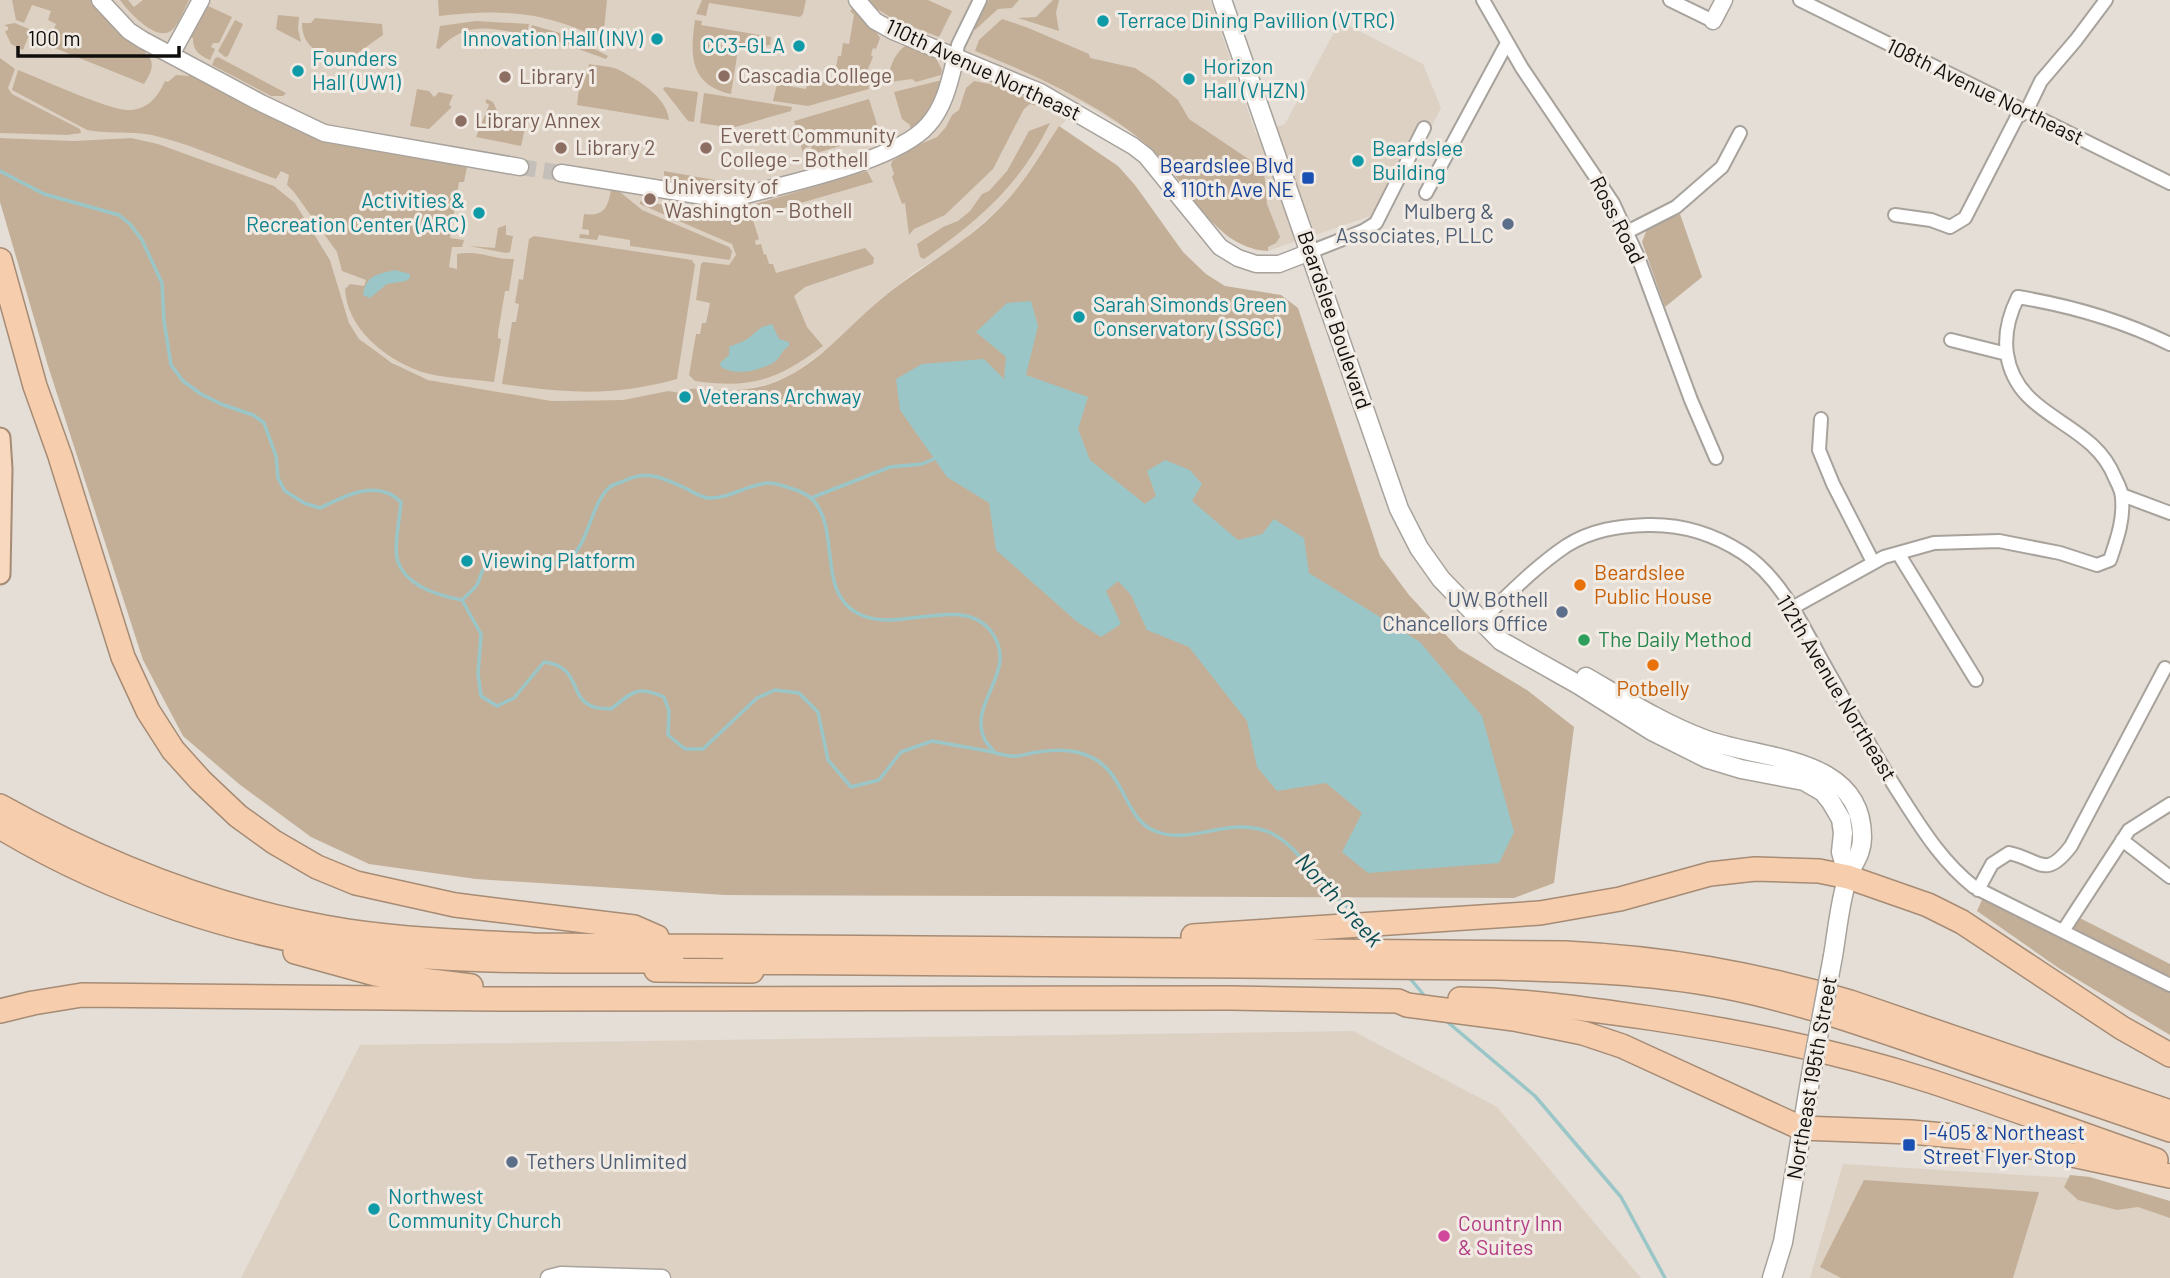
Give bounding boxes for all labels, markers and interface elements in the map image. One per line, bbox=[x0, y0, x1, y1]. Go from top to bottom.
place label: Terrace Dining Pavillion (VTRC) bbox=[1117, 7, 1394, 32]
street label: 110th Avenue Northeast bbox=[882, 12, 1085, 125]
marker: Terrace Dining Pavillion (VTRC) bbox=[1095, 13, 1111, 29]
scale bar bbox=[18, 14, 178, 58]
text: 100 m bbox=[28, 25, 81, 50]
place label: Innovation Hall (INV) bbox=[462, 25, 644, 50]
marker: Innovation Hall (INV) bbox=[649, 31, 665, 47]
place label: CC3-GLA bbox=[702, 32, 785, 57]
street label: 108th Avenue Northeast bbox=[1883, 32, 2088, 149]
marker: CC3-GLA bbox=[791, 38, 807, 54]
place label: Founders Hall (UW1) bbox=[312, 45, 401, 94]
place label: Horizon Hall (VHZN) bbox=[1203, 53, 1305, 102]
place label: Cascadia College bbox=[738, 62, 892, 87]
marker: Founders Hall (UW1) bbox=[290, 63, 306, 79]
place label: Library 1 bbox=[519, 63, 596, 88]
marker: Cascadia College bbox=[716, 68, 732, 84]
marker: Library 1 bbox=[497, 69, 513, 85]
marker: Horizon Hall (VHZN) bbox=[1181, 71, 1197, 87]
place label: Library Annex bbox=[475, 107, 600, 132]
marker: Library Annex bbox=[453, 113, 469, 129]
place label: Everett Community College - Bothell bbox=[720, 122, 896, 171]
place label: Library 2 bbox=[575, 134, 655, 159]
place label: Beardslee Building bbox=[1372, 135, 1463, 184]
marker: Library 2 bbox=[553, 140, 569, 156]
marker: Everett Community College - Bothell bbox=[698, 140, 714, 156]
place label: Beardslee Blvd & 110th Ave NE bbox=[1159, 152, 1294, 201]
marker: Beardslee Building bbox=[1350, 153, 1366, 169]
marker: Beardslee Blvd & 110th Ave NE bbox=[1300, 170, 1316, 186]
street label: Ross Road bbox=[1586, 171, 1651, 267]
place label: University of Washington - Bothell bbox=[664, 173, 852, 222]
place label: Activities & Recreation Center (ARC) bbox=[246, 187, 466, 236]
marker: University of Washington - Bothell bbox=[642, 191, 658, 207]
place label: Mulberg & Associates, PLLC bbox=[1336, 198, 1494, 247]
marker: Activities & Recreation Center (ARC) bbox=[471, 205, 487, 221]
marker: Mulberg & Associates, PLLC bbox=[1500, 216, 1516, 232]
street label: Beardslee Boulevard bbox=[1293, 227, 1378, 412]
place label: Sarah Simonds Green Conservatory (SSGC) bbox=[1093, 291, 1287, 340]
marker: Sarah Simonds Green Conservatory (SSGC) bbox=[1071, 309, 1087, 325]
place label: Veterans Archway bbox=[699, 383, 862, 408]
marker: Veterans Archway bbox=[677, 389, 693, 405]
place label: Viewing Platform bbox=[481, 547, 635, 572]
marker: Viewing Platform bbox=[459, 553, 475, 569]
place label: Beardslee Public House bbox=[1594, 559, 1712, 608]
marker: Beardslee Public House bbox=[1572, 577, 1588, 593]
place label: UW Bothell Chancellors Office bbox=[1382, 586, 1548, 635]
street label: 112th Avenue Northeast bbox=[1772, 590, 1903, 785]
marker: UW Bothell Chancellors Office bbox=[1554, 604, 1570, 620]
place label: The Daily Method bbox=[1598, 626, 1752, 651]
marker: The Daily Method bbox=[1576, 632, 1592, 648]
marker: Potbelly bbox=[1645, 657, 1661, 673]
place label: Potbelly bbox=[1617, 675, 1690, 700]
water label: North Creek bbox=[1290, 847, 1389, 952]
street label: Northeast 195th Street bbox=[1780, 974, 1841, 1181]
place label: I-405 & Northeast Street Flyer Stop bbox=[1923, 1119, 2085, 1168]
marker: I-405 & Northeast Street Flyer Stop bbox=[1901, 1137, 1917, 1153]
place label: Tethers Unlimited bbox=[526, 1148, 687, 1173]
marker: Tethers Unlimited bbox=[504, 1154, 520, 1170]
place label: Northwest Community Church bbox=[388, 1183, 561, 1232]
marker: Northwest Community Church bbox=[366, 1201, 382, 1217]
place label: Country Inn & Suites bbox=[1458, 1210, 1563, 1259]
marker: Country Inn & Suites bbox=[1436, 1228, 1452, 1244]

